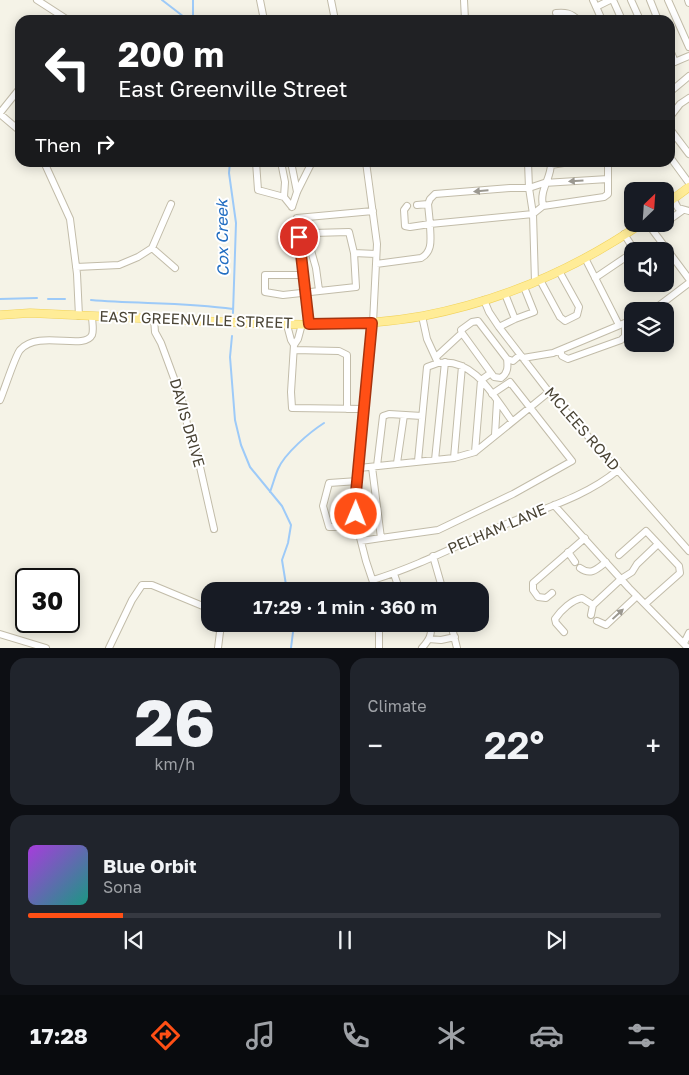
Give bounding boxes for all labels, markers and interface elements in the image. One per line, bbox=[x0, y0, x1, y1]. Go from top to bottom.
text: 200 m bbox=[118, 33, 224, 75]
icon: left bbox=[35, 35, 100, 100]
text: East Greenville Street bbox=[118, 75, 348, 102]
icon: right bbox=[91, 130, 119, 158]
text: Then bbox=[35, 133, 81, 156]
one-way arrow bbox=[568, 177, 584, 185]
north arrow bbox=[624, 182, 674, 232]
map controls bbox=[624, 182, 674, 352]
one-way arrow bbox=[472, 187, 488, 195]
water label: Cox Creek bbox=[211, 197, 233, 277]
pin bbox=[278, 216, 320, 258]
icon: arrive bbox=[285, 223, 313, 251]
button: sound bbox=[624, 242, 674, 292]
button: layers bbox=[624, 302, 674, 352]
street label: EAST GREENVILLE STREET bbox=[99, 307, 293, 331]
street label: DAVIS DRIVE bbox=[167, 376, 209, 469]
street label: MCLEES ROAD bbox=[542, 383, 624, 474]
position arrow bbox=[329, 487, 381, 539]
street label: PELHAM LANE bbox=[445, 499, 549, 557]
speed limit sign: 30 bbox=[15, 568, 80, 633]
text: 17:29 · 1 min · 360 m bbox=[253, 595, 437, 618]
one-way arrow bbox=[612, 608, 624, 620]
text: 26 bbox=[134, 682, 215, 760]
text: Climate bbox=[368, 696, 427, 716]
text: 22° bbox=[484, 722, 544, 767]
text: − bbox=[368, 729, 383, 762]
text: + bbox=[646, 729, 661, 762]
text: km/h bbox=[154, 754, 195, 774]
text: Blue Orbit bbox=[103, 854, 197, 877]
text: Sona bbox=[103, 877, 142, 897]
icon: previous bbox=[120, 926, 148, 954]
icon: pause bbox=[331, 926, 359, 954]
icon: next bbox=[542, 926, 570, 954]
icon: directions bbox=[148, 1018, 183, 1053]
icon: music bbox=[243, 1018, 278, 1053]
icon: phone bbox=[338, 1018, 373, 1053]
icon: climate bbox=[434, 1018, 469, 1053]
icon: car bbox=[529, 1018, 564, 1053]
icon: filters bbox=[624, 1018, 659, 1053]
text: 17:28 bbox=[30, 1022, 88, 1049]

